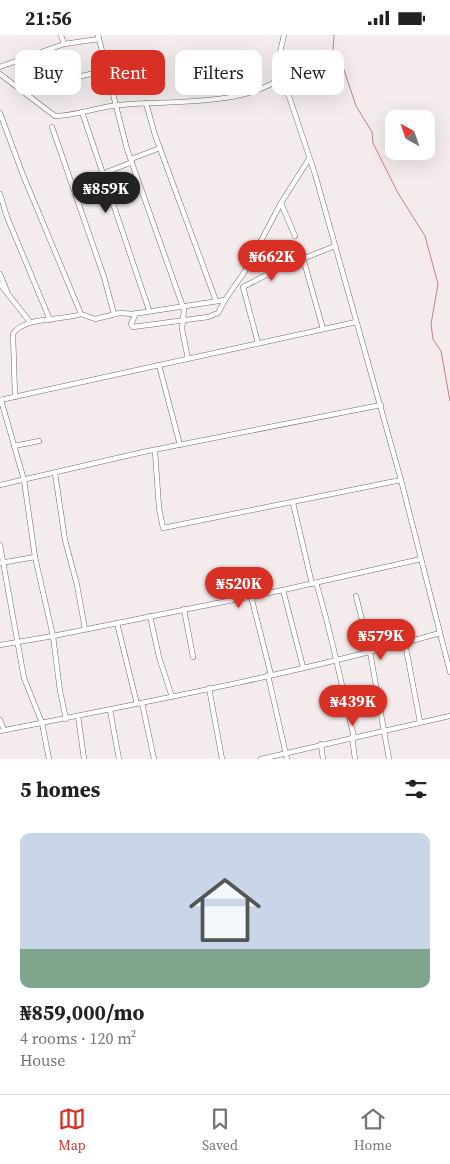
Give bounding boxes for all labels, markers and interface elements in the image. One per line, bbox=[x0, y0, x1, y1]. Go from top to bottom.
text: 21:56 bbox=[25, 5, 72, 31]
chip: Buy bbox=[15, 50, 81, 95]
chip: Rent bbox=[91, 50, 165, 95]
chip: Filters bbox=[175, 50, 262, 95]
chip: New bbox=[272, 50, 344, 95]
north arrow bbox=[385, 110, 435, 160]
map controls bbox=[385, 110, 435, 160]
pin: ₦859K bbox=[71, 171, 141, 214]
text: ₦859K bbox=[83, 177, 129, 199]
pin: ₦662K bbox=[237, 239, 307, 282]
text: ₦662K bbox=[249, 245, 295, 267]
pin: ₦520K bbox=[204, 567, 274, 609]
text: ₦520K bbox=[216, 572, 262, 594]
pin: ₦579K bbox=[346, 619, 416, 661]
text: ₦579K bbox=[358, 624, 404, 646]
pin: ₦439K bbox=[318, 685, 388, 727]
text: ₦439K bbox=[330, 690, 376, 712]
text: 5 homes bbox=[20, 775, 100, 804]
icon: filters bbox=[402, 775, 430, 803]
icon: home bbox=[180, 865, 270, 955]
text: ₦859,000/mo bbox=[20, 998, 144, 1027]
text: 4 rooms · 120 m² bbox=[20, 1027, 136, 1049]
text: House bbox=[20, 1049, 65, 1071]
tab: Map bbox=[58, 1105, 86, 1155]
tab: Saved bbox=[202, 1105, 238, 1155]
tab: Home bbox=[354, 1105, 392, 1155]

